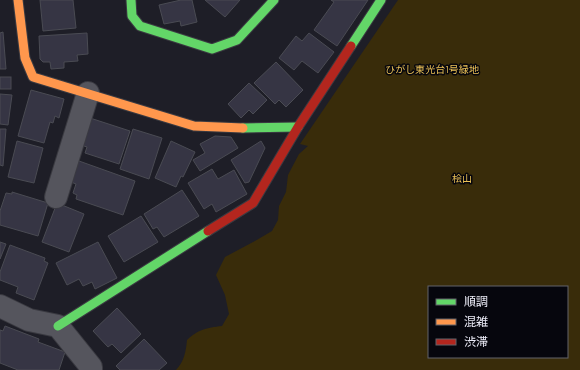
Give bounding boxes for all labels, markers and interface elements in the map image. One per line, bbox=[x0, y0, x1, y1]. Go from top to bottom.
park label: ひがし東光台1号緑地 bbox=[385, 63, 480, 75]
park label: 桧山 bbox=[452, 172, 472, 184]
legend bbox=[428, 286, 568, 358]
text: 順調 bbox=[464, 294, 488, 308]
text: 混雑 bbox=[464, 314, 488, 328]
text: 渋滞 bbox=[464, 334, 488, 348]

